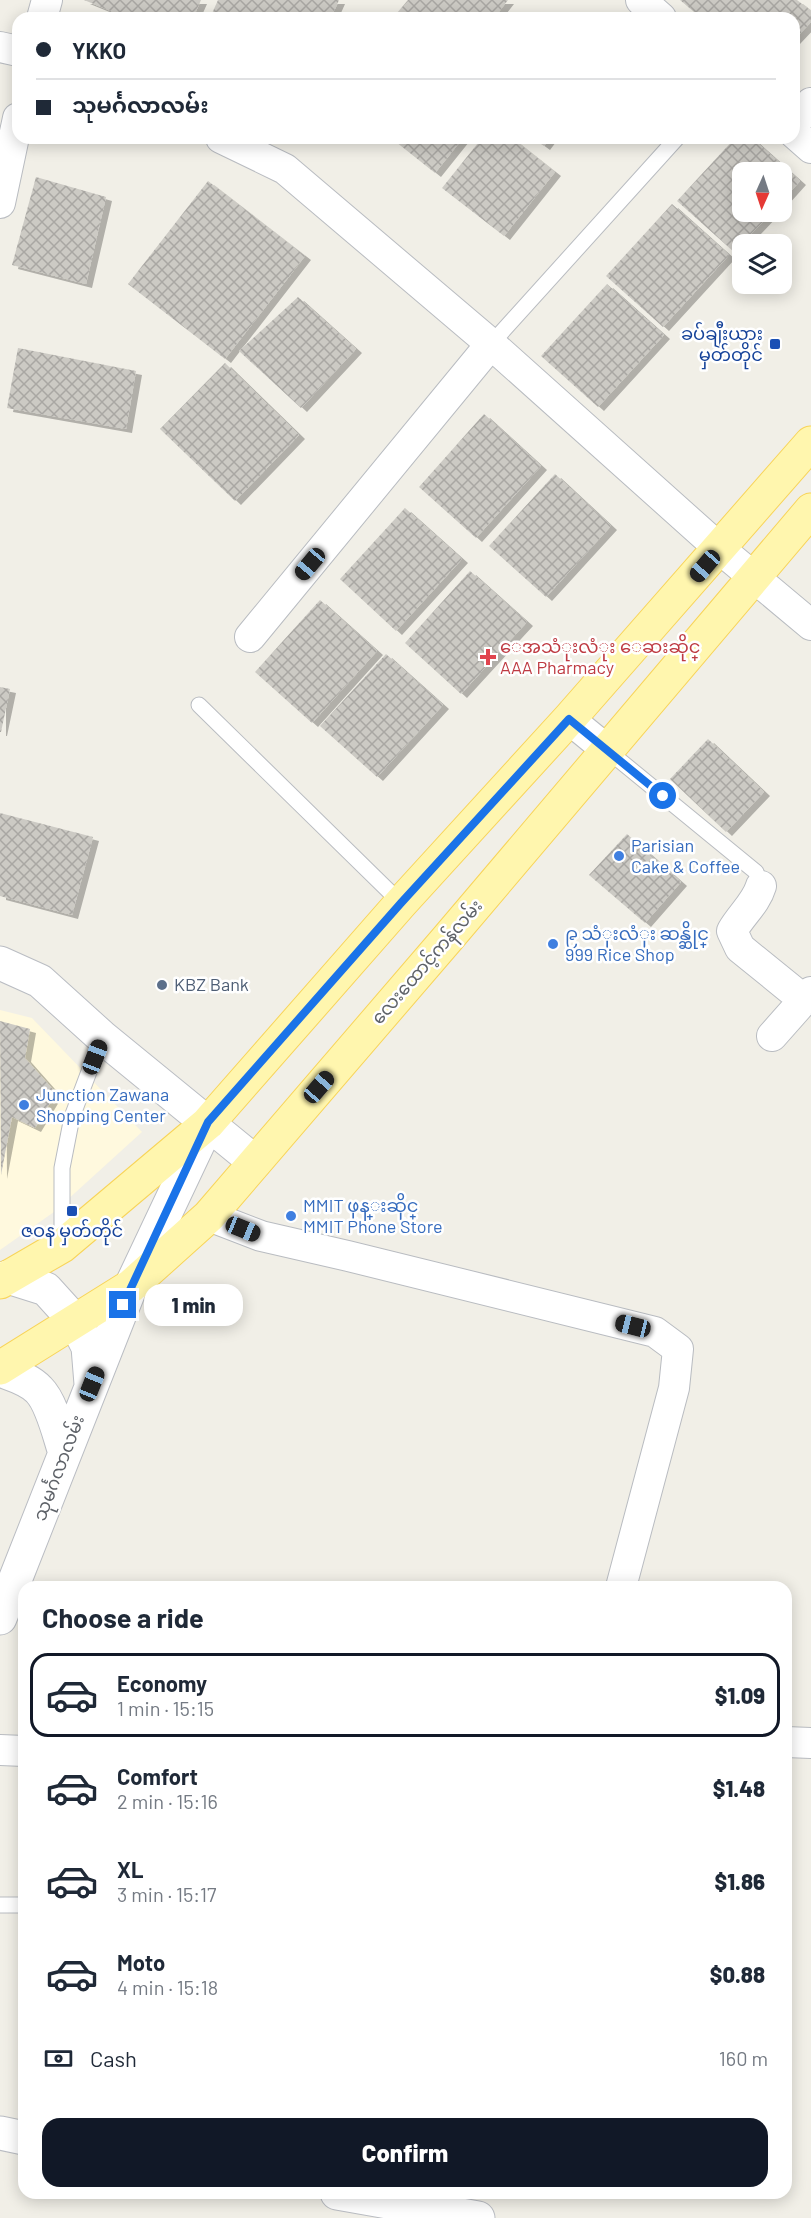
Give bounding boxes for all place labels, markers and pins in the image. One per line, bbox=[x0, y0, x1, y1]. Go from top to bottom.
place label: ခပ်ချီးယား မှတ်တိုင် bbox=[681, 320, 763, 370]
marker: ခပ်ချီးယား မှတ်တိုင် bbox=[768, 337, 782, 351]
place label: ေအသံုးလံုး ေဆးဆိုင္ AAA Pharmacy bbox=[500, 633, 700, 678]
marker: ေအသံုးလံုး ေဆးဆိုင္ AAA Pharmacy bbox=[481, 650, 495, 664]
place label: Parisian Cake & Coffee bbox=[631, 834, 740, 877]
marker: Parisian Cake & Coffee bbox=[612, 849, 626, 863]
place label: ၉ သံုးလံုး ဆန္ဆိုင္ 999 Rice Shop bbox=[565, 920, 709, 965]
marker: ၉ သံုးလံုး ဆန္ဆိုင္ 999 Rice Shop bbox=[546, 937, 560, 951]
place label: KBZ Bank bbox=[174, 973, 249, 995]
marker: KBZ Bank bbox=[155, 978, 169, 992]
place label: Junction Zawana Shopping Center bbox=[36, 1083, 169, 1126]
marker: Junction Zawana Shopping Center bbox=[17, 1098, 31, 1112]
place label: MMIT ဖုန္းဆိုင္ MMIT Phone Store bbox=[303, 1192, 443, 1237]
marker: ဇဝန မှတ်တိုင် bbox=[65, 1204, 79, 1218]
marker: MMIT ဖုန္းဆိုင္ MMIT Phone Store bbox=[284, 1209, 298, 1223]
place label: ဇဝန မှတ်တိုင် bbox=[21, 1217, 123, 1246]

